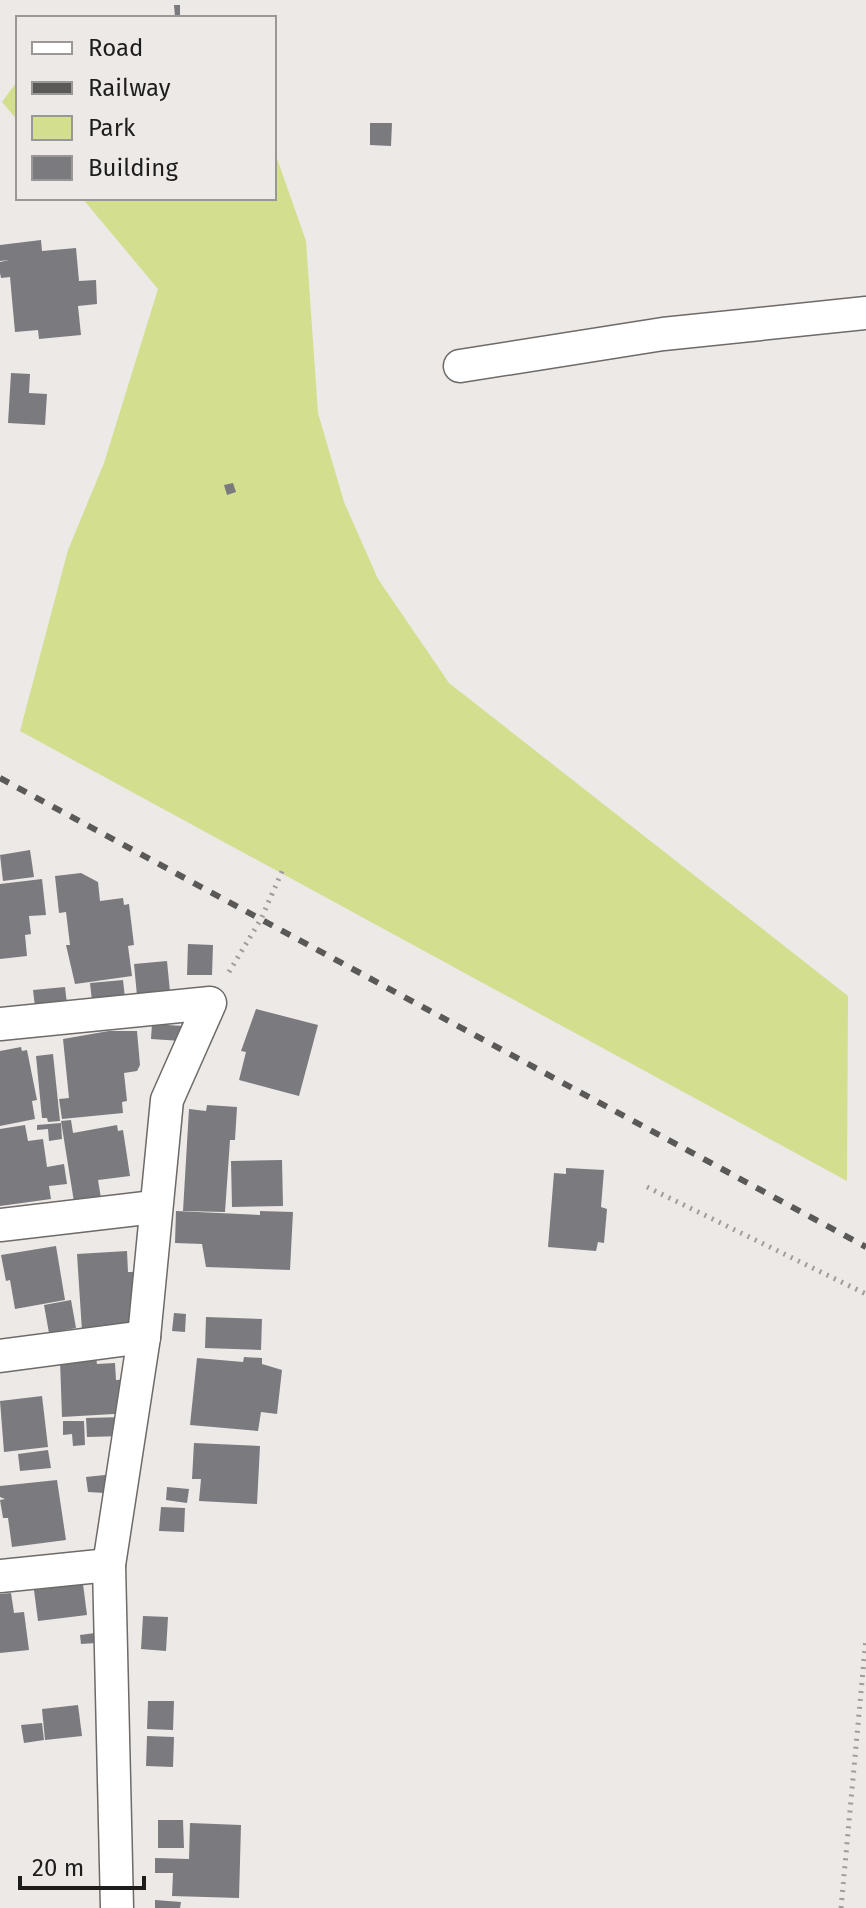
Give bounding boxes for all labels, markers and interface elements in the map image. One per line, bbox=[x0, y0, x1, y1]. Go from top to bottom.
legend bbox=[16, 16, 276, 200]
text: Road bbox=[88, 34, 143, 62]
text: Railway bbox=[88, 74, 171, 102]
text: Park bbox=[88, 114, 136, 142]
text: Building bbox=[88, 154, 178, 182]
scale bar bbox=[20, 1840, 144, 1890]
text: 20 m bbox=[32, 1854, 84, 1882]

